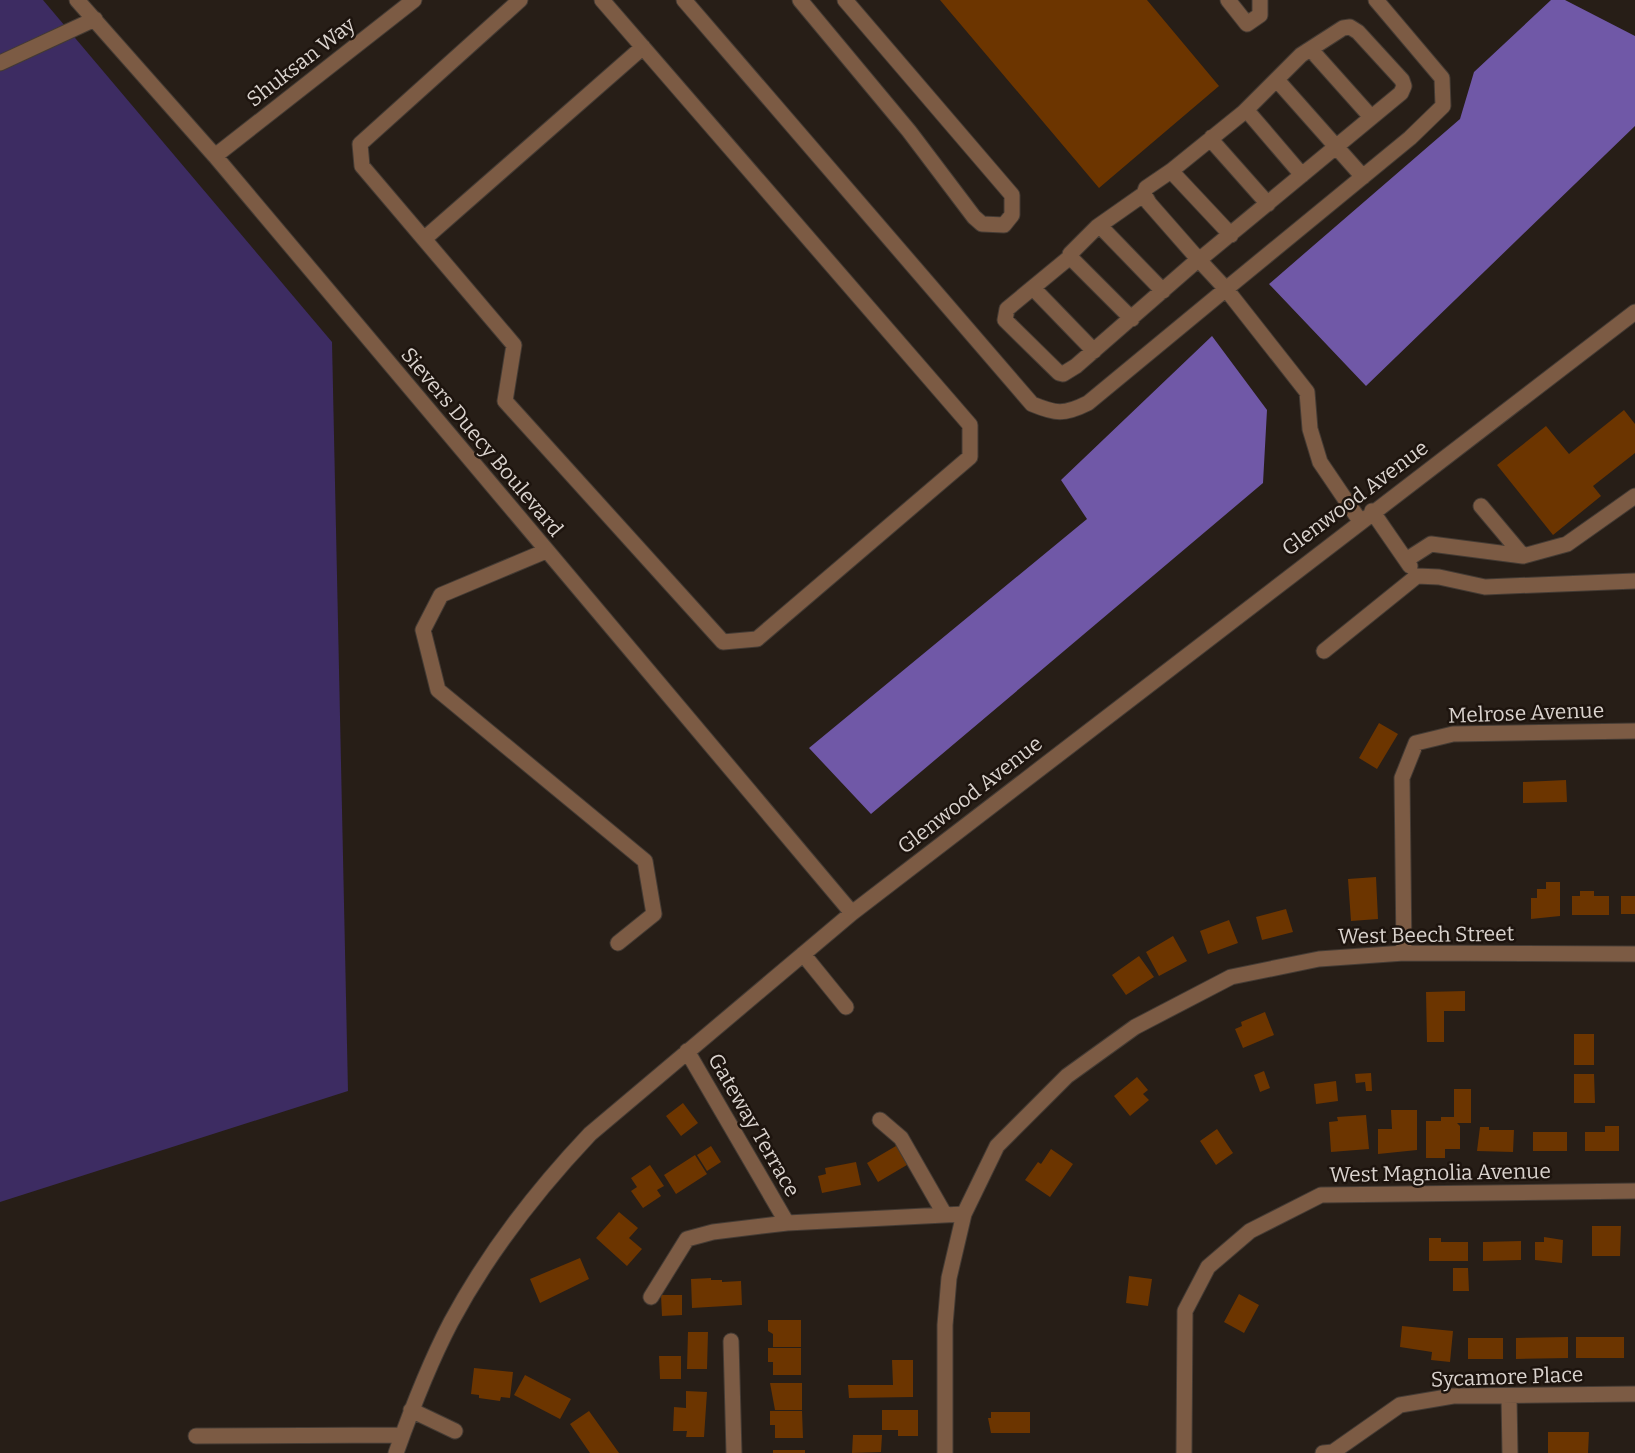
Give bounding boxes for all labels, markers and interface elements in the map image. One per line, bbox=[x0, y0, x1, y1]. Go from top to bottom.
street label: Shuksan Way bbox=[242, 11, 361, 112]
street label: Sievers Duecy Boulevard bbox=[395, 342, 569, 542]
street label: Glenwood Avenue bbox=[1277, 434, 1433, 562]
street label: Melrose Avenue bbox=[1447, 697, 1605, 729]
street label: Glenwood Avenue bbox=[892, 730, 1048, 860]
street label: West Beech Street bbox=[1338, 920, 1515, 950]
street label: Gateway Terrace bbox=[702, 1049, 806, 1201]
street label: West Magnolia Avenue bbox=[1329, 1158, 1551, 1188]
street label: Sycamore Place bbox=[1430, 1361, 1584, 1393]

